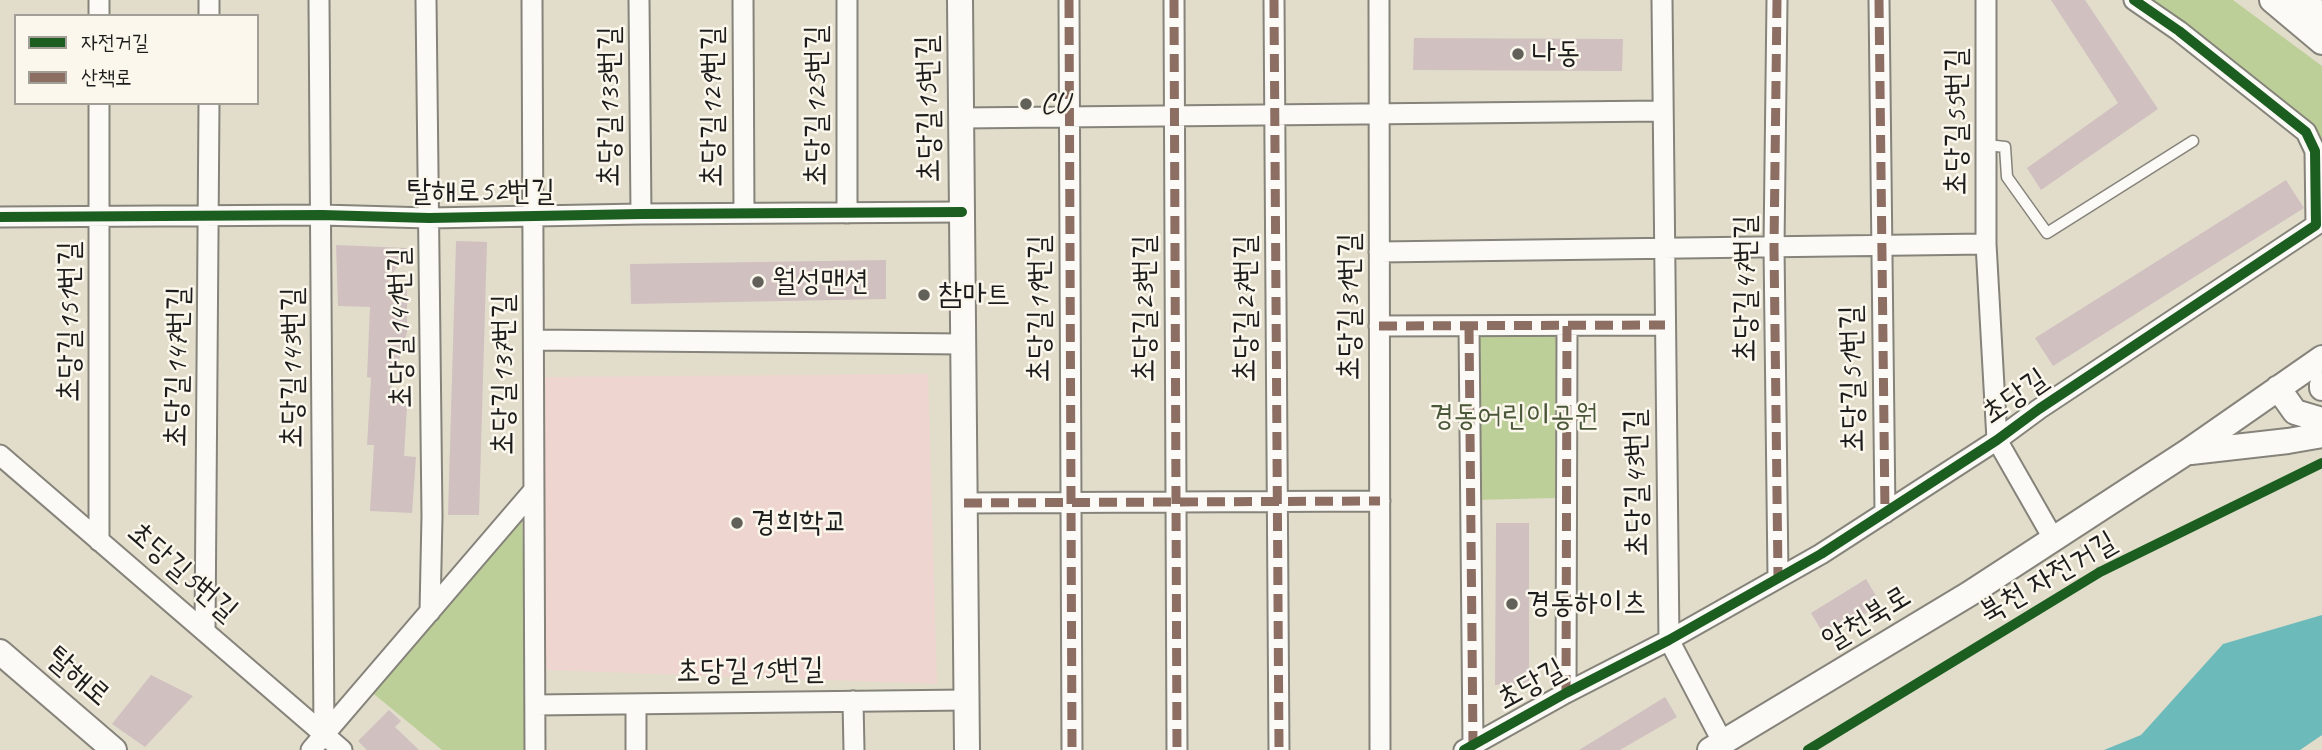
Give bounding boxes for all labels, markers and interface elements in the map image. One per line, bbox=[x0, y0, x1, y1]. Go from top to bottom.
legend bbox=[14, 14, 259, 105]
street label: 초당길125번길 bbox=[799, 25, 835, 187]
street label: 초당길133번길 bbox=[592, 26, 628, 188]
street label: 초당길129번길 bbox=[695, 26, 731, 188]
text: 자전거길 bbox=[81, 29, 149, 55]
street label: 초당길15번길 bbox=[910, 35, 948, 183]
place label: 나동 bbox=[1532, 36, 1580, 72]
marker: 나동 bbox=[1510, 46, 1526, 62]
street label: 초당길55번길 bbox=[1939, 48, 1975, 196]
text: 산책로 bbox=[81, 64, 132, 90]
place label: CU bbox=[1040, 86, 1068, 122]
marker: CU bbox=[1018, 96, 1034, 112]
street label: 탈해로52번길 bbox=[407, 174, 555, 210]
street label: 초당길47번길 bbox=[1728, 215, 1764, 363]
street label: 초당길31번길 bbox=[1332, 233, 1368, 381]
street label: 초당길19번길 bbox=[1022, 235, 1058, 383]
street label: 초당길23번길 bbox=[1127, 235, 1163, 383]
street label: 초당길27번길 bbox=[1228, 235, 1264, 383]
street label: 초당길151번길 bbox=[52, 241, 88, 403]
street label: 초당길141번길 bbox=[382, 247, 420, 409]
place label: 월성맨션 bbox=[772, 264, 869, 300]
marker: 월성맨션 bbox=[750, 274, 766, 290]
place label: 참마트 bbox=[938, 277, 1010, 313]
street label: 초당길147번길 bbox=[159, 286, 197, 448]
street label: 초당길143번길 bbox=[275, 287, 311, 449]
marker: 참마트 bbox=[916, 287, 932, 303]
street label: 초당길137번길 bbox=[486, 294, 522, 456]
street label: 초당길51번길 bbox=[1834, 305, 1872, 453]
street label: 초당길 bbox=[1975, 361, 2055, 433]
park label: 경동어린이공원 bbox=[1430, 399, 1598, 435]
street label: 초당길43번길 bbox=[1618, 409, 1656, 557]
place label: 경희학교 bbox=[751, 505, 848, 541]
street label: 초당길5번길 bbox=[120, 514, 244, 630]
marker: 경희학교 bbox=[729, 515, 745, 531]
street label: 북천 자전거길 bbox=[1973, 524, 2123, 632]
street label: 알천북로 bbox=[1816, 579, 1918, 659]
place label: 경동하이츠 bbox=[1526, 586, 1647, 622]
marker: 경동하이츠 bbox=[1504, 596, 1520, 612]
street label: 탈해로 bbox=[39, 640, 117, 714]
street label: 초당길15번길 bbox=[676, 652, 824, 690]
street label: 초당길 bbox=[1491, 652, 1571, 718]

